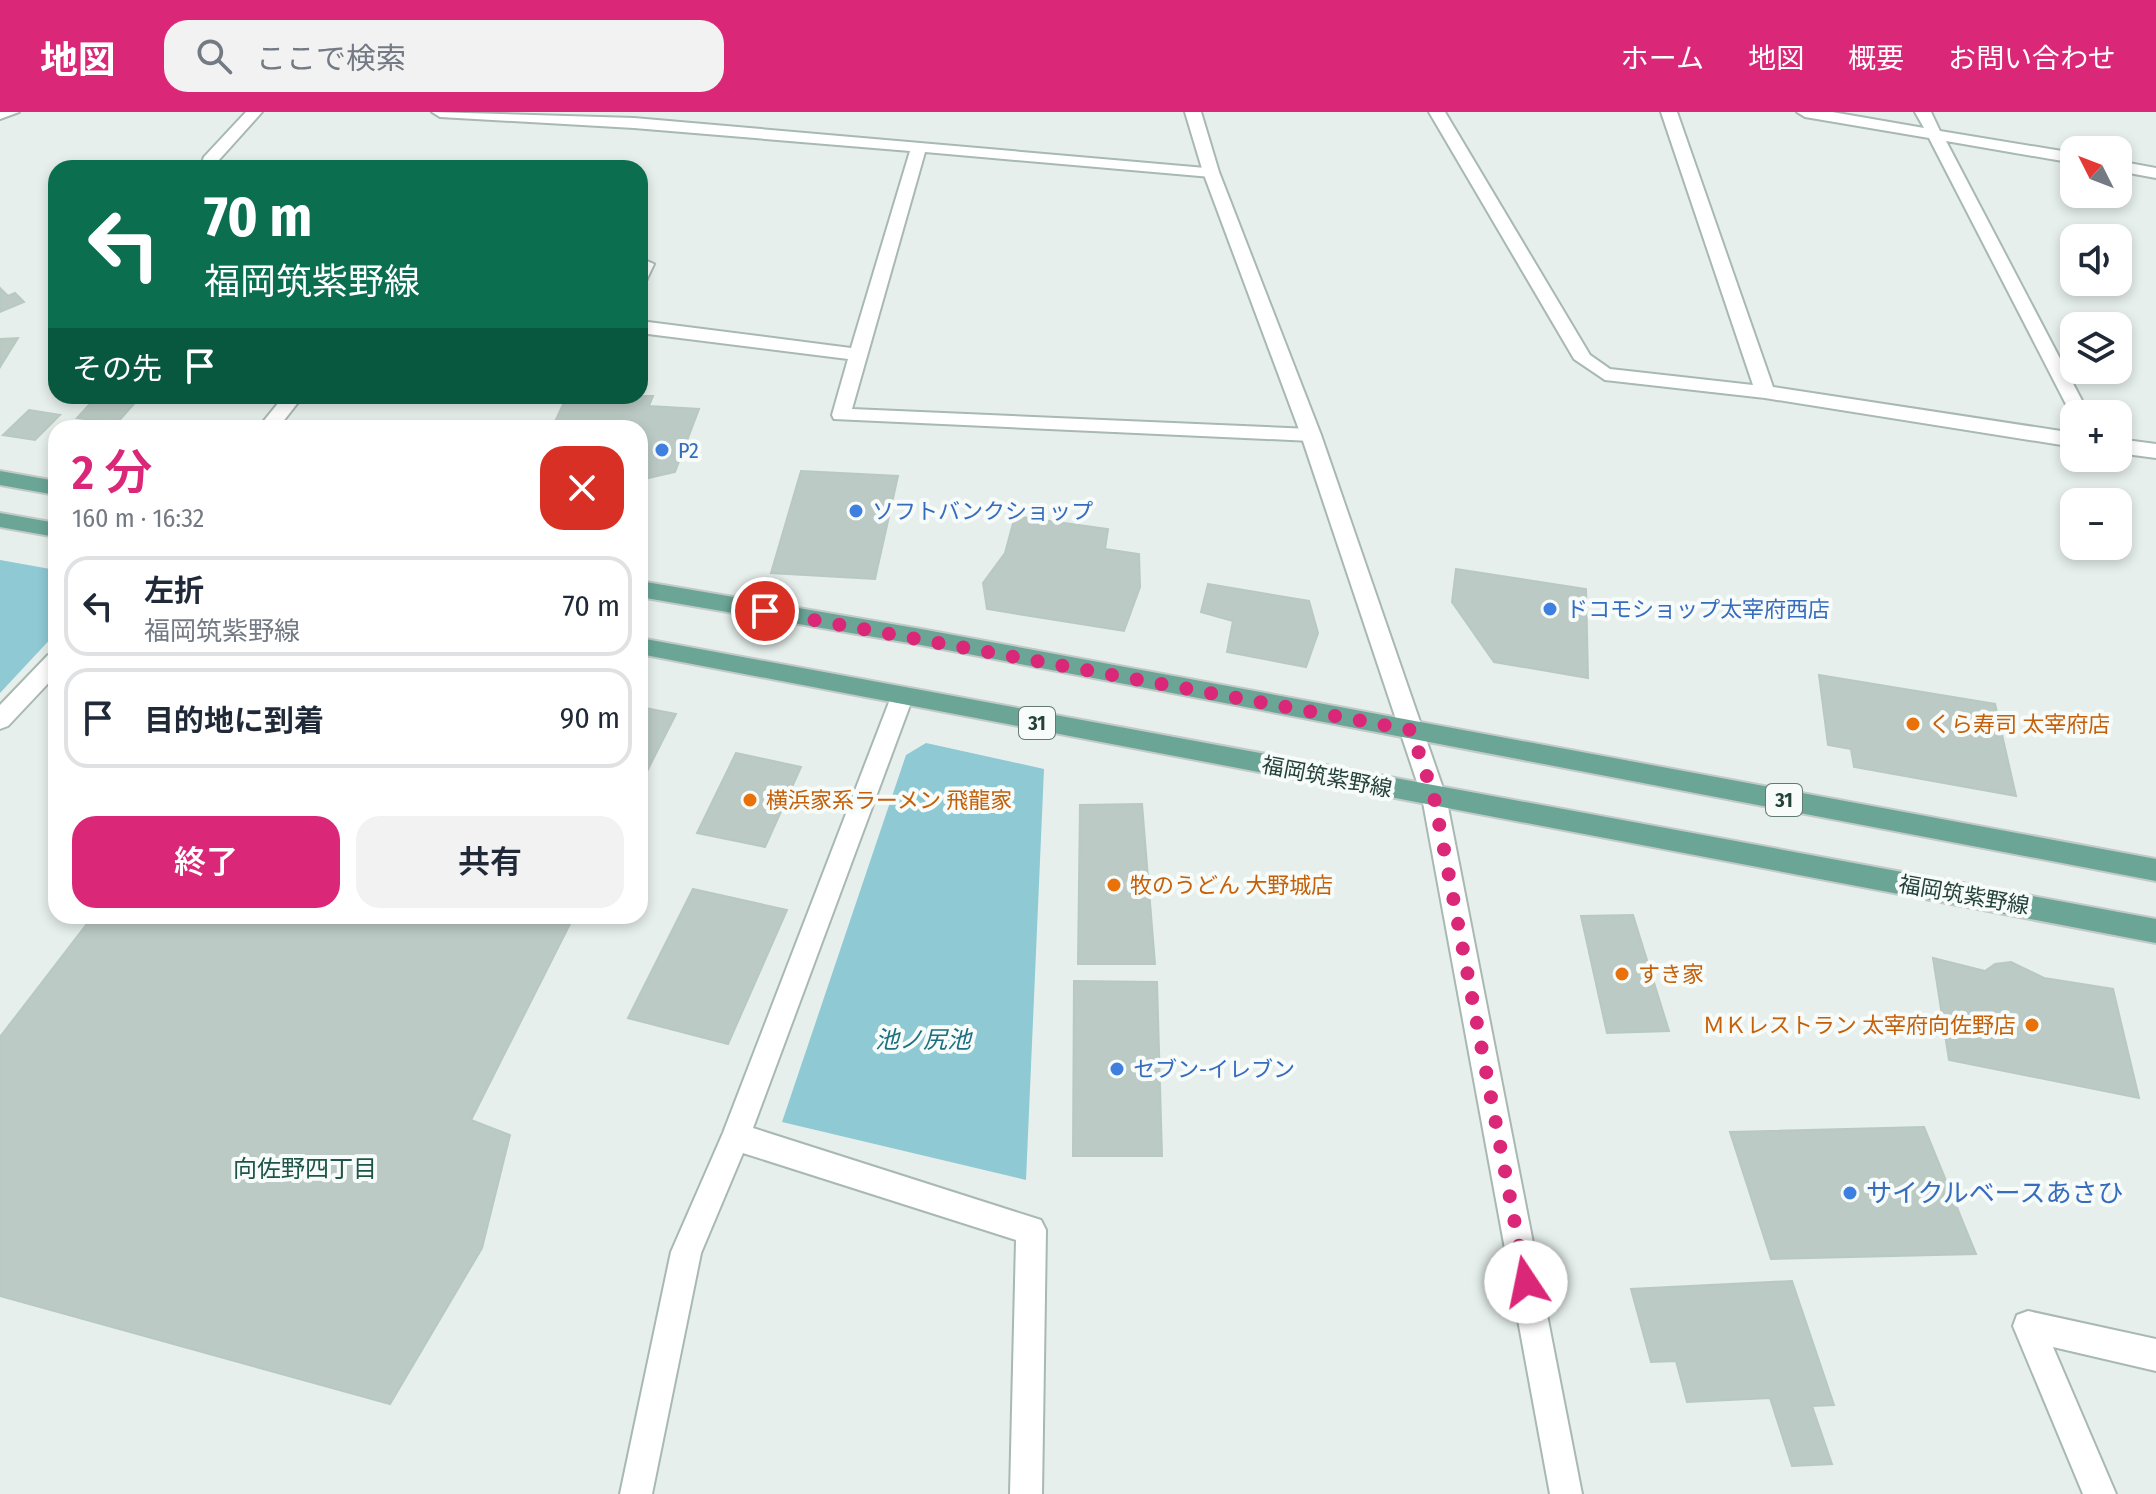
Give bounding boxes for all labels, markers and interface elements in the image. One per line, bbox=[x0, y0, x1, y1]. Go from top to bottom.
search box bbox=[164, 20, 724, 92]
icon: search bbox=[192, 34, 236, 78]
text: 地図 bbox=[40, 37, 116, 83]
text: ここで検索 bbox=[256, 41, 406, 77]
text: ホーム bbox=[1621, 42, 1704, 75]
text: 地図 bbox=[1748, 42, 1804, 75]
text: 概要 bbox=[1848, 42, 1904, 75]
text: お問い合わせ bbox=[1948, 42, 2116, 75]
north arrow bbox=[2060, 136, 2132, 208]
map controls bbox=[2060, 136, 2132, 560]
text: 70 m bbox=[204, 184, 312, 251]
icon: left bbox=[72, 192, 176, 296]
button: sound bbox=[2060, 224, 2132, 296]
text: 福岡筑紫野線 bbox=[204, 260, 420, 304]
button: layers bbox=[2060, 312, 2132, 384]
icon: arrive bbox=[178, 344, 222, 388]
text: その先 bbox=[72, 351, 162, 387]
button: + bbox=[2060, 400, 2132, 472]
place label: P2 bbox=[678, 437, 699, 464]
marker: P2 bbox=[653, 441, 671, 459]
text: 2 分 bbox=[72, 444, 152, 502]
button: close bbox=[540, 446, 624, 530]
button: − bbox=[2060, 488, 2132, 560]
place label: ソフトバンクショップ bbox=[872, 498, 1093, 525]
marker: ソフトバンクショップ bbox=[847, 502, 865, 520]
text: 160 m · 16:32 bbox=[72, 503, 204, 534]
text: 左折 bbox=[144, 573, 204, 609]
pin bbox=[731, 577, 799, 645]
icon: left bbox=[76, 584, 120, 628]
text: 70 m bbox=[562, 588, 620, 624]
icon: arrive bbox=[743, 589, 787, 633]
place label: ドコモショップ太宰府西店 bbox=[1566, 596, 1830, 623]
marker: ドコモショップ太宰府西店 bbox=[1541, 600, 1559, 618]
text: 福岡筑紫野線 bbox=[144, 616, 300, 647]
icon: arrive bbox=[76, 696, 120, 740]
text: 90 m bbox=[560, 700, 620, 736]
text: 目的地に到着 bbox=[144, 703, 324, 739]
road number: 31 bbox=[1019, 707, 1055, 739]
place label: くら寿司 太宰府店 bbox=[1929, 711, 2110, 738]
marker: くら寿司 太宰府店 bbox=[1904, 715, 1922, 733]
street label: 福岡筑紫野線 bbox=[1260, 751, 1394, 803]
road number: 31 bbox=[1766, 784, 1802, 816]
place label: 横浜家系ラーメン 飛龍家 bbox=[766, 787, 1012, 814]
marker: 横浜家系ラーメン 飛龍家 bbox=[741, 791, 759, 809]
button: 終了 bbox=[72, 816, 340, 908]
button: 共有 bbox=[356, 816, 624, 908]
street label: 福岡筑紫野線 bbox=[1897, 870, 2031, 920]
place label: 牧のうどん 大野城店 bbox=[1130, 872, 1333, 899]
marker: 牧のうどん 大野城店 bbox=[1105, 876, 1123, 894]
place label: すき家 bbox=[1638, 961, 1704, 988]
marker: すき家 bbox=[1613, 965, 1631, 983]
place label: ＭＫレストラン 太宰府向佐野店 bbox=[1703, 1012, 2016, 1039]
marker: ＭＫレストラン 太宰府向佐野店 bbox=[2023, 1016, 2041, 1034]
water label: 池ノ尻池 bbox=[875, 1026, 973, 1054]
place label: セブン-イレブン bbox=[1133, 1056, 1295, 1083]
marker: セブン-イレブン bbox=[1108, 1060, 1126, 1078]
district label: 向佐野四丁目 bbox=[233, 1155, 377, 1183]
place label: サイクルベースあさひ bbox=[1866, 1178, 2123, 1209]
marker: サイクルベースあさひ bbox=[1841, 1184, 1859, 1202]
position arrow bbox=[1484, 1240, 1568, 1324]

